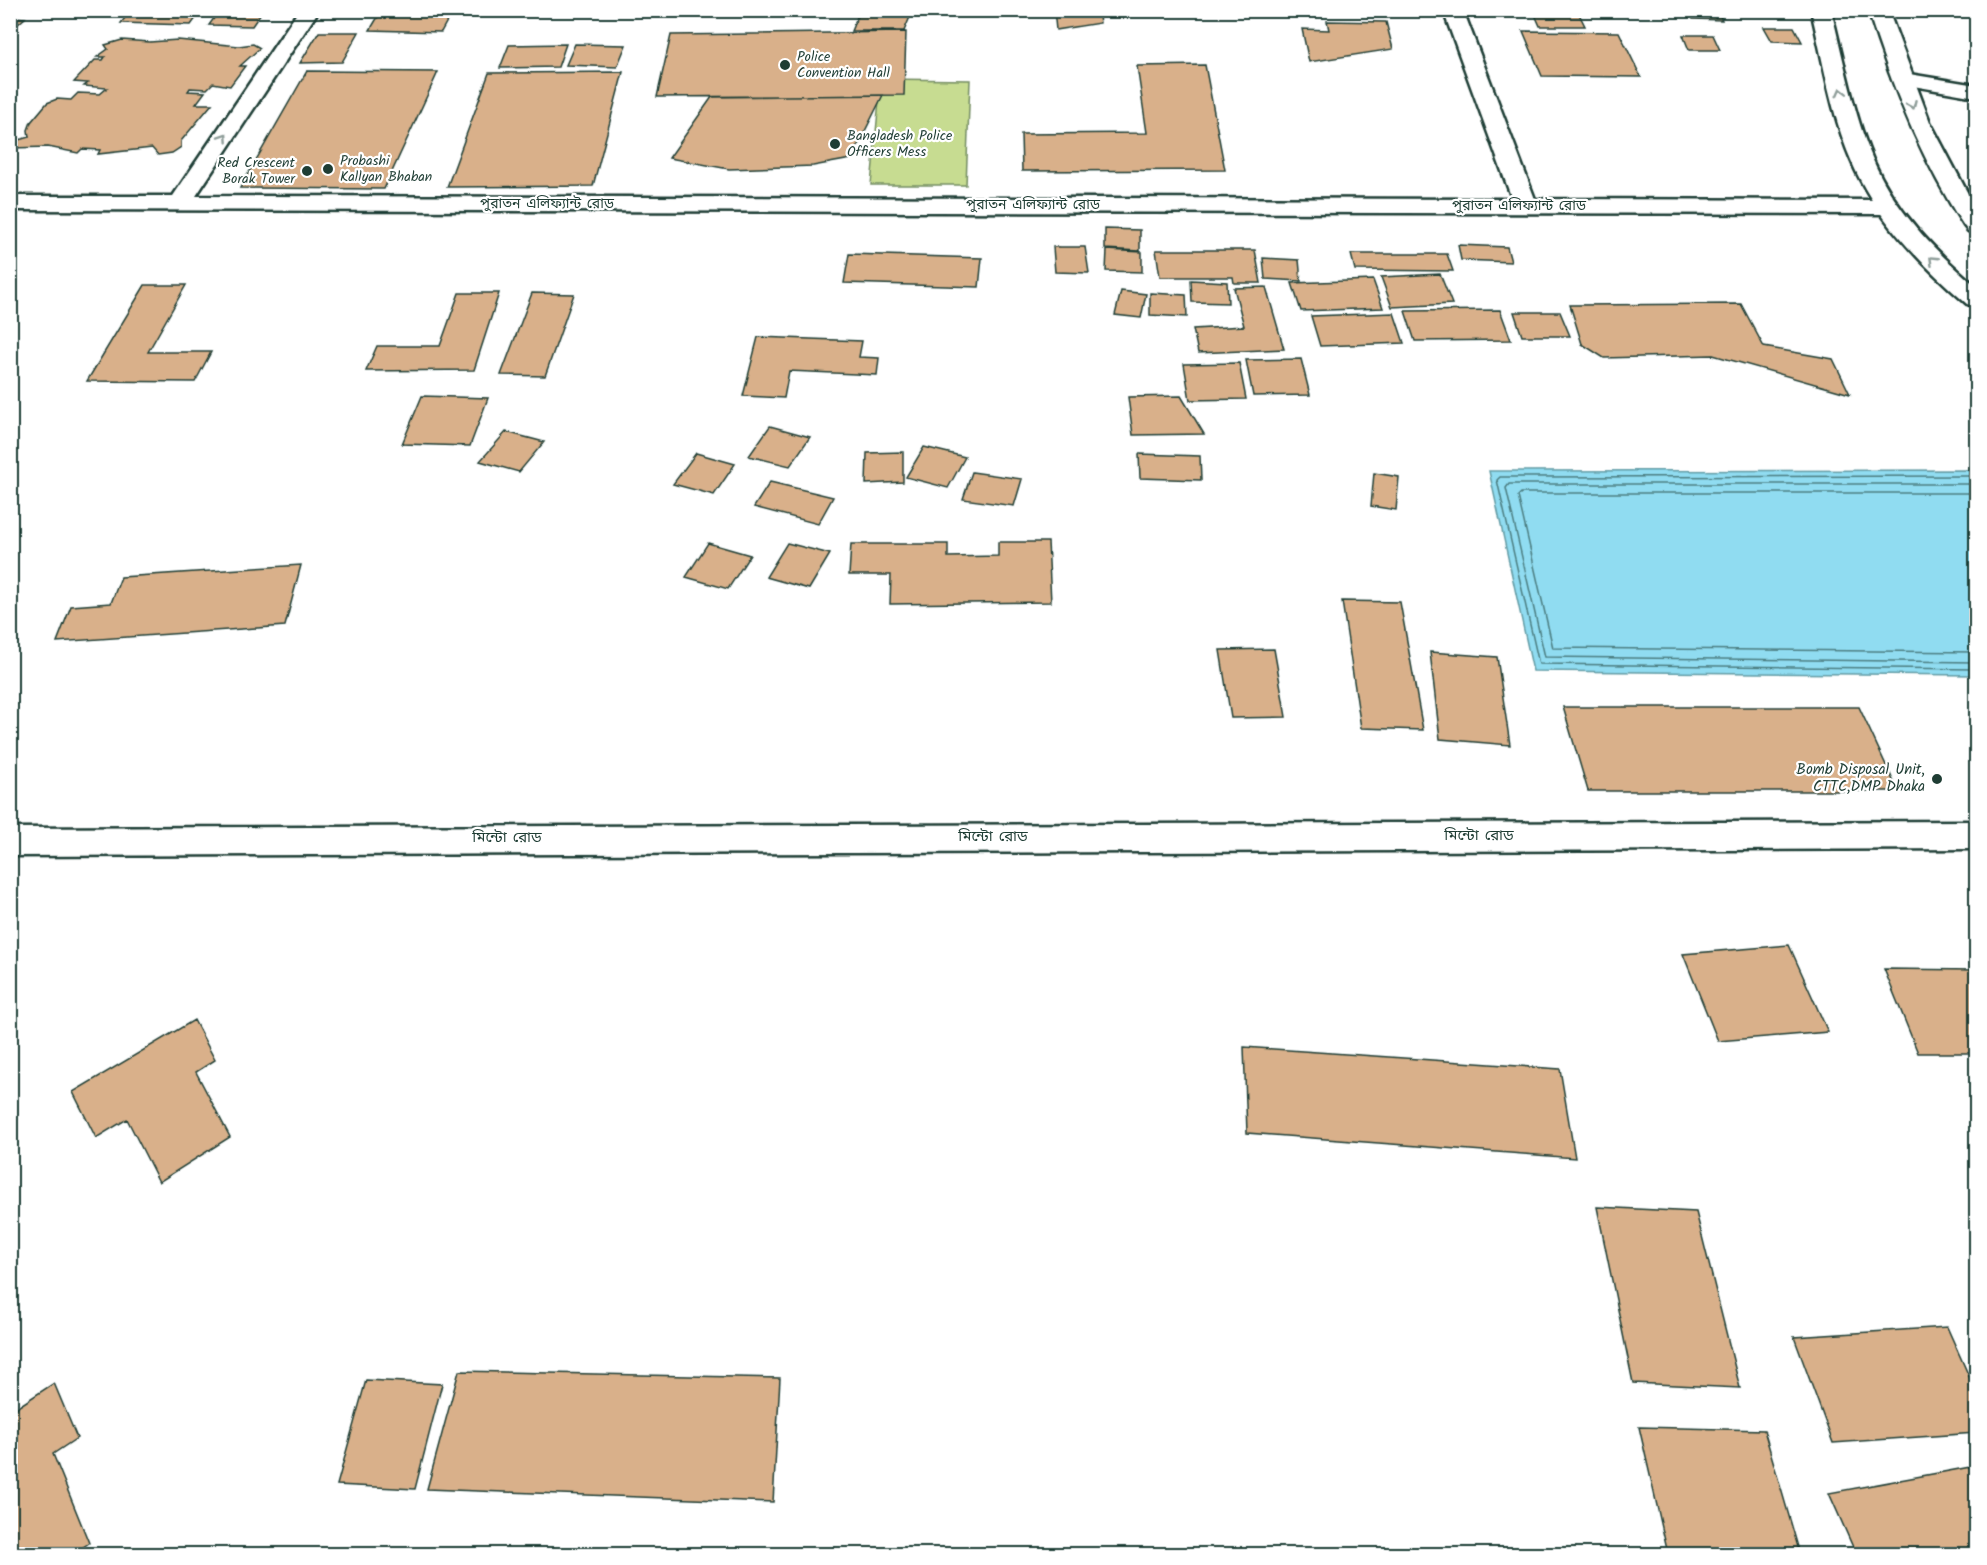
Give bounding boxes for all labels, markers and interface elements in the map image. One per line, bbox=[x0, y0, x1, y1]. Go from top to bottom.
place label: Police Convention Hall bbox=[797, 46, 890, 84]
marker: Police Convention Hall bbox=[778, 58, 792, 72]
one-way arrow bbox=[1836, 87, 1849, 97]
one-way arrow bbox=[1904, 99, 1916, 110]
place label: Bangladesh Police Officers Mess bbox=[847, 125, 953, 163]
one-way arrow bbox=[217, 133, 228, 144]
marker: Bangladesh Police Officers Mess bbox=[828, 137, 842, 151]
place label: Probashi Kallyan Bhaban bbox=[340, 150, 432, 188]
place label: Red Crescent Borak Tower bbox=[217, 152, 296, 190]
marker: Probashi Kallyan Bhaban bbox=[321, 162, 335, 176]
marker: Red Crescent Borak Tower bbox=[300, 164, 314, 178]
street label: পুরাতন এলিফ্যান্ট রোড bbox=[480, 193, 615, 215]
street label: পুরাতন এলিফ্যান্ট রোড bbox=[966, 194, 1101, 216]
street label: পুরাতন এলিফ্যান্ট রোড bbox=[1452, 195, 1587, 217]
one-way arrow bbox=[1930, 256, 1941, 267]
place label: Bomb Disposal Unit, CTTC,DMP Dhaka bbox=[1796, 758, 1925, 799]
marker: Bomb Disposal Unit, CTTC,DMP Dhaka bbox=[1930, 772, 1944, 786]
street label: মিন্টো রোড bbox=[1443, 824, 1514, 848]
street label: মিন্টো রোড bbox=[957, 825, 1028, 849]
street label: মিন্টো রোড bbox=[471, 826, 542, 850]

